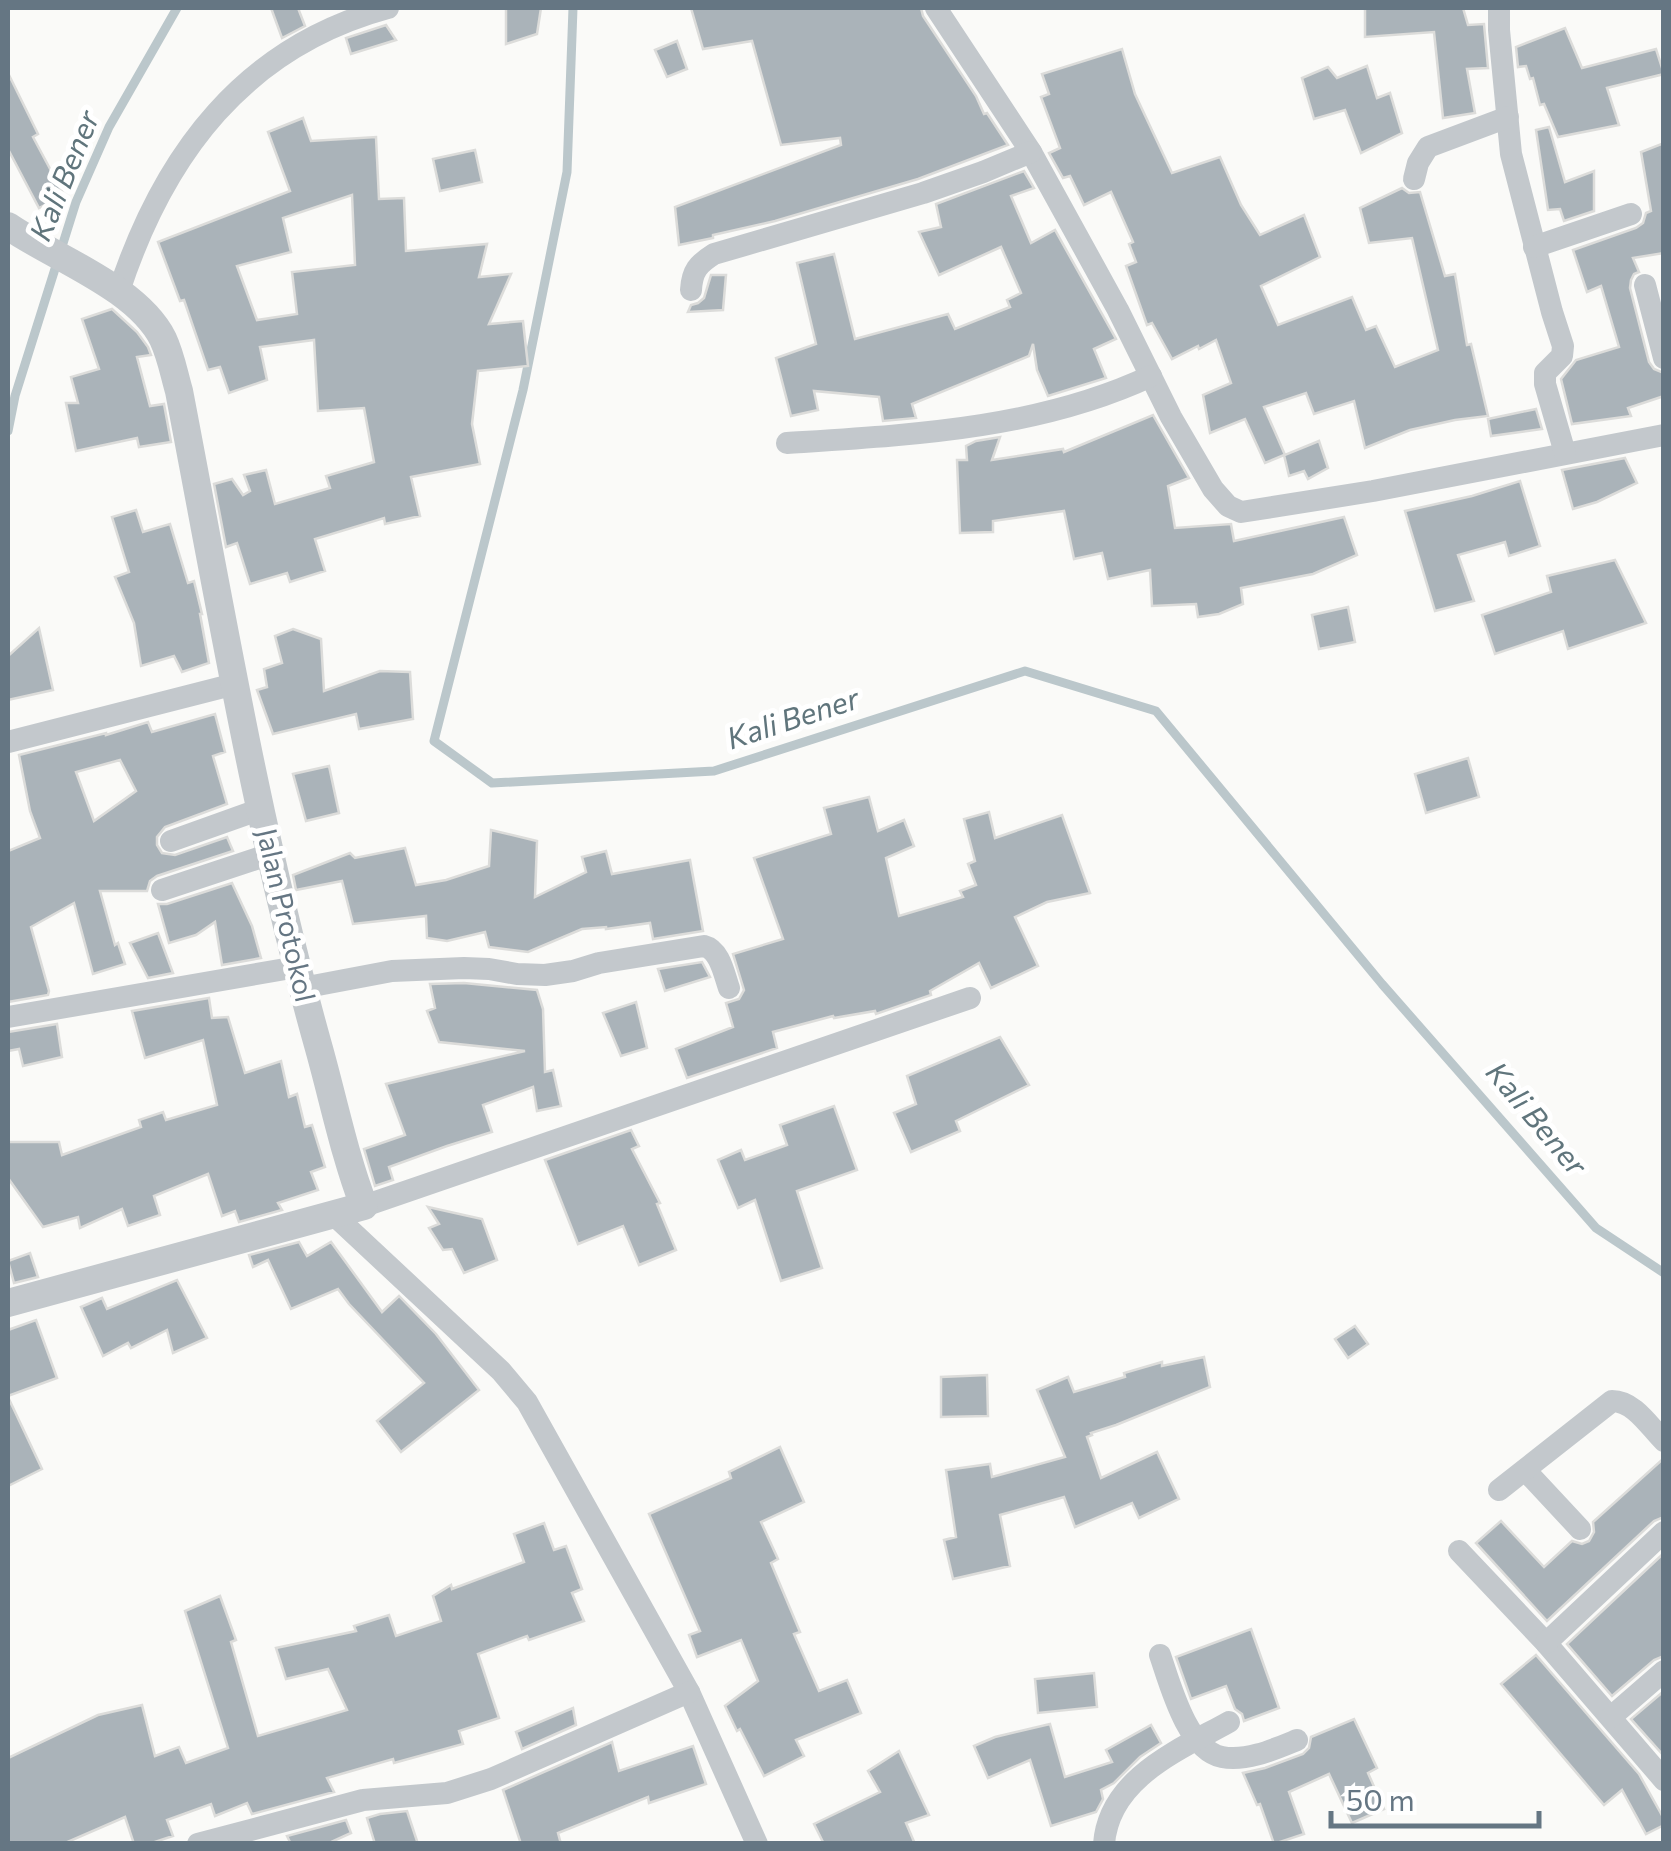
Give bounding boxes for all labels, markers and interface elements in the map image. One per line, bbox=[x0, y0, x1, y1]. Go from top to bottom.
water label: Kali Bener bbox=[20, 104, 106, 246]
water label: Kali Bener bbox=[721, 678, 864, 755]
street label: Jalan Protokol bbox=[250, 825, 323, 1005]
water label: Kali Bener bbox=[1480, 1053, 1597, 1183]
scale bar bbox=[1331, 1766, 1538, 1828]
text: 50 m bbox=[1346, 1780, 1415, 1817]

